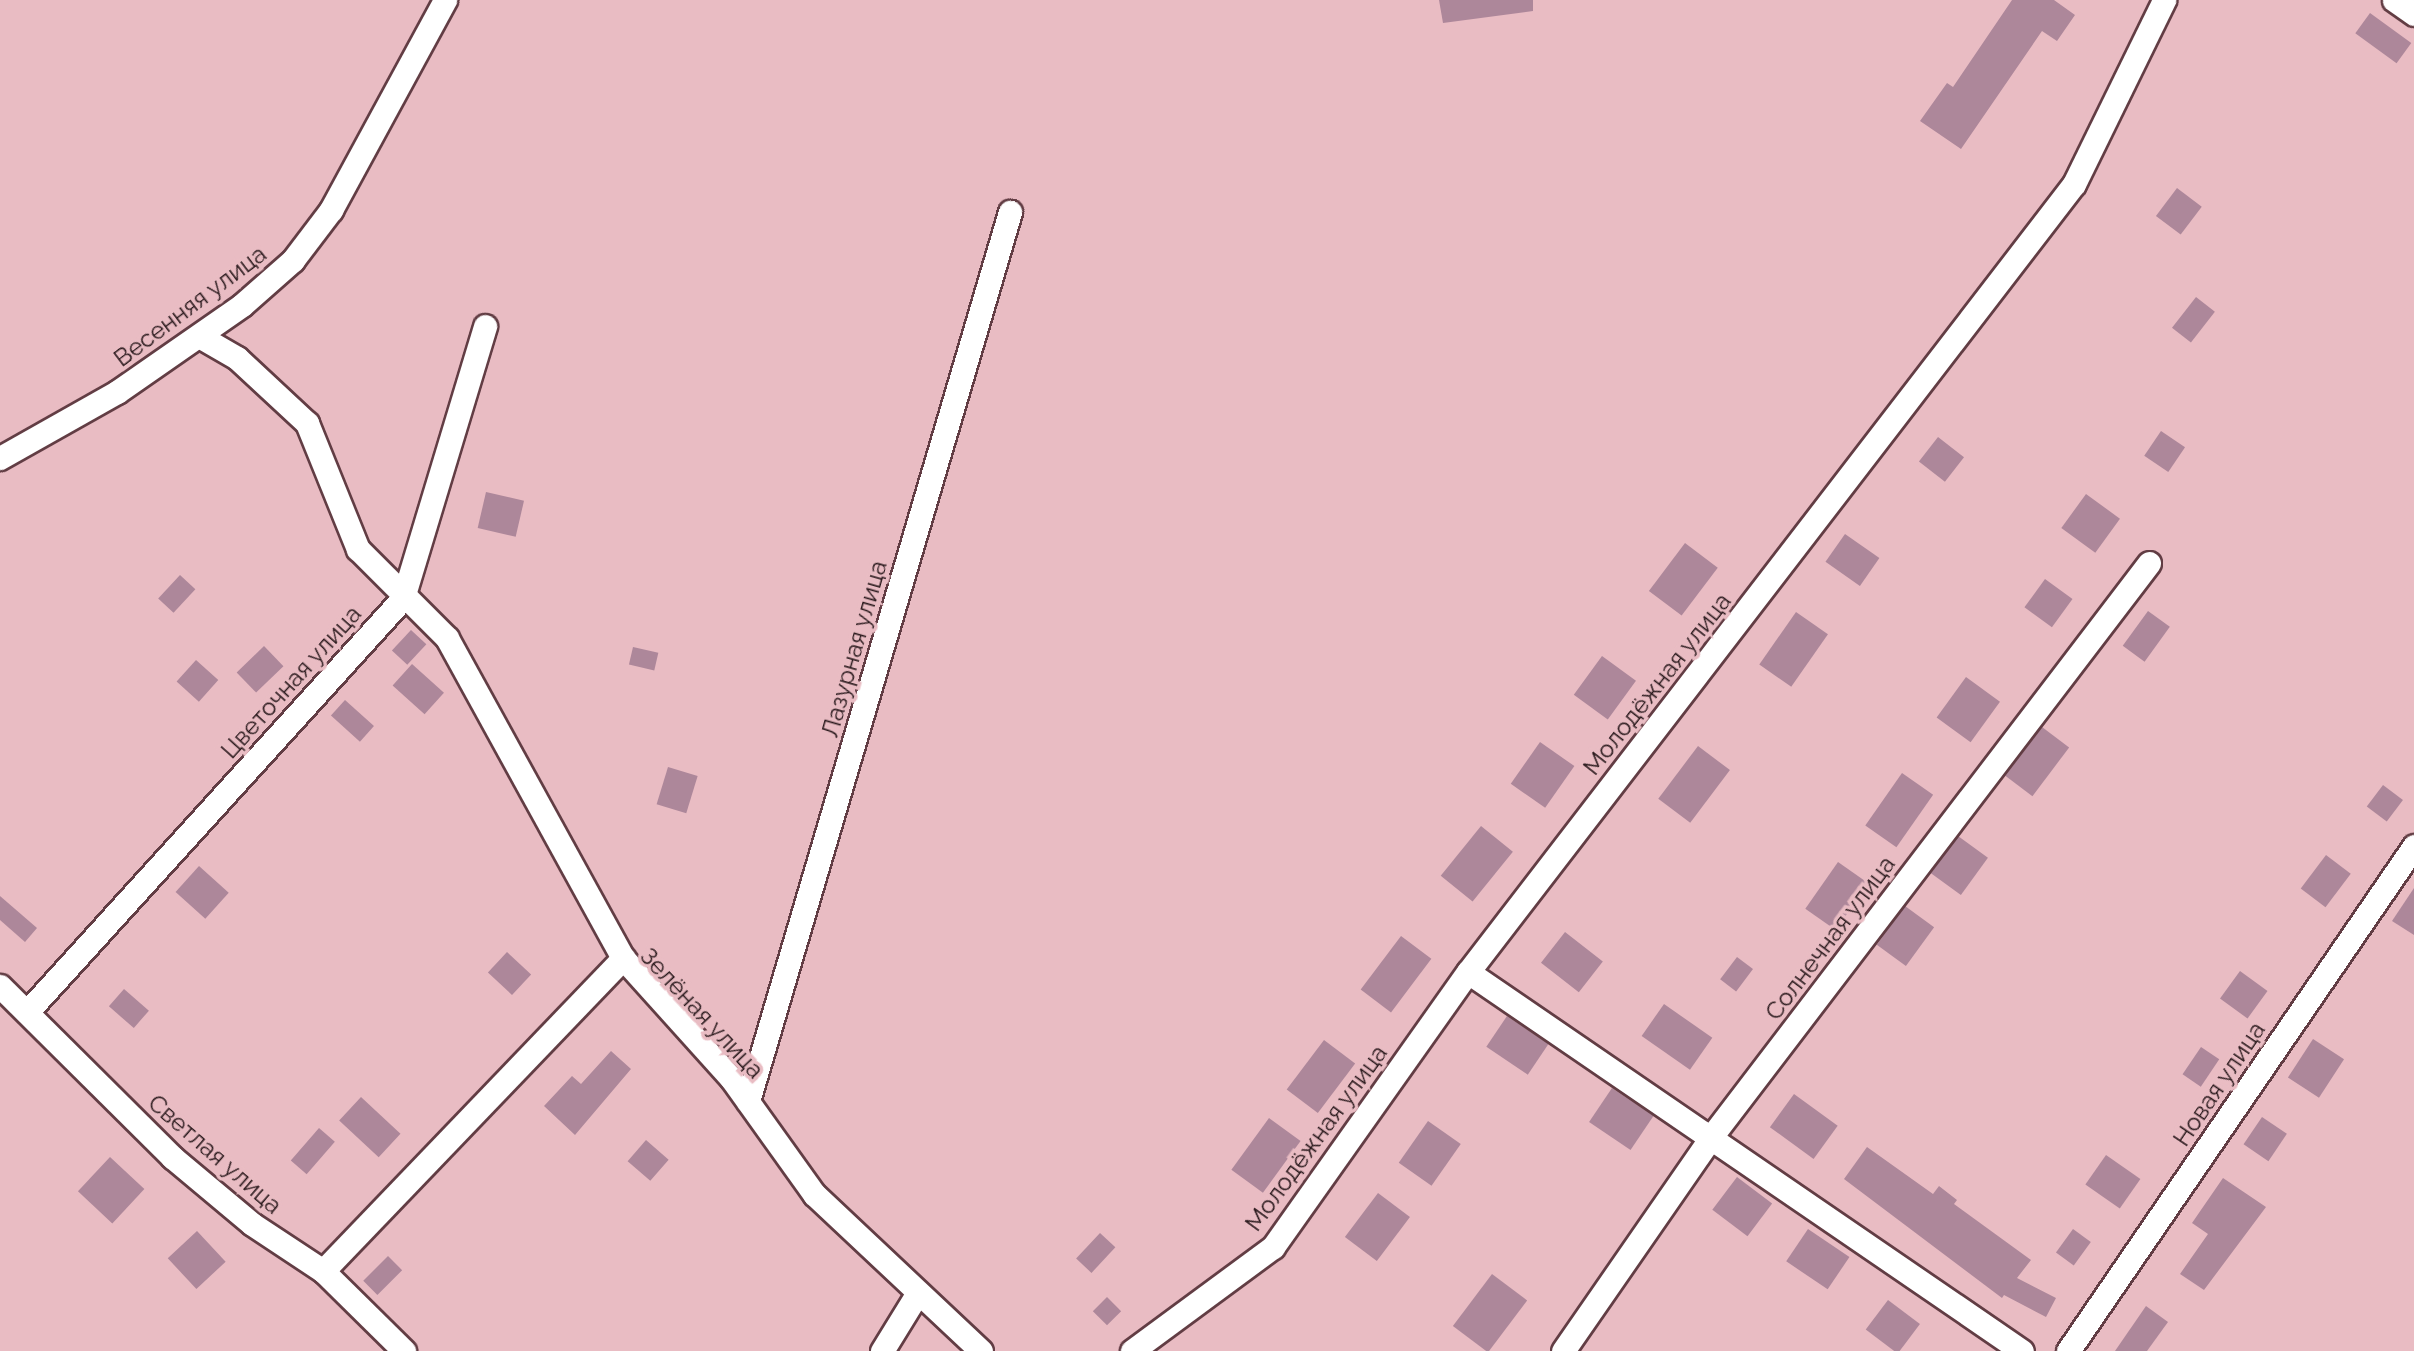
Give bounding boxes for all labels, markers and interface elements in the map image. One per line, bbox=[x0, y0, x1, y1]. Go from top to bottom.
street label: Весенняя улица bbox=[108, 239, 272, 373]
street label: Лазурная улица bbox=[815, 557, 893, 741]
street label: Молодёжная улица bbox=[1577, 587, 1737, 781]
street label: Цветочная улица bbox=[215, 599, 367, 765]
street label: Солнечная улица bbox=[1759, 850, 1901, 1026]
street label: Зелёная улица bbox=[634, 942, 770, 1084]
street label: Новая улица bbox=[2167, 1016, 2271, 1152]
street label: Молодёжная улица bbox=[1239, 1039, 1393, 1237]
street label: Светлая улица bbox=[142, 1088, 288, 1220]

